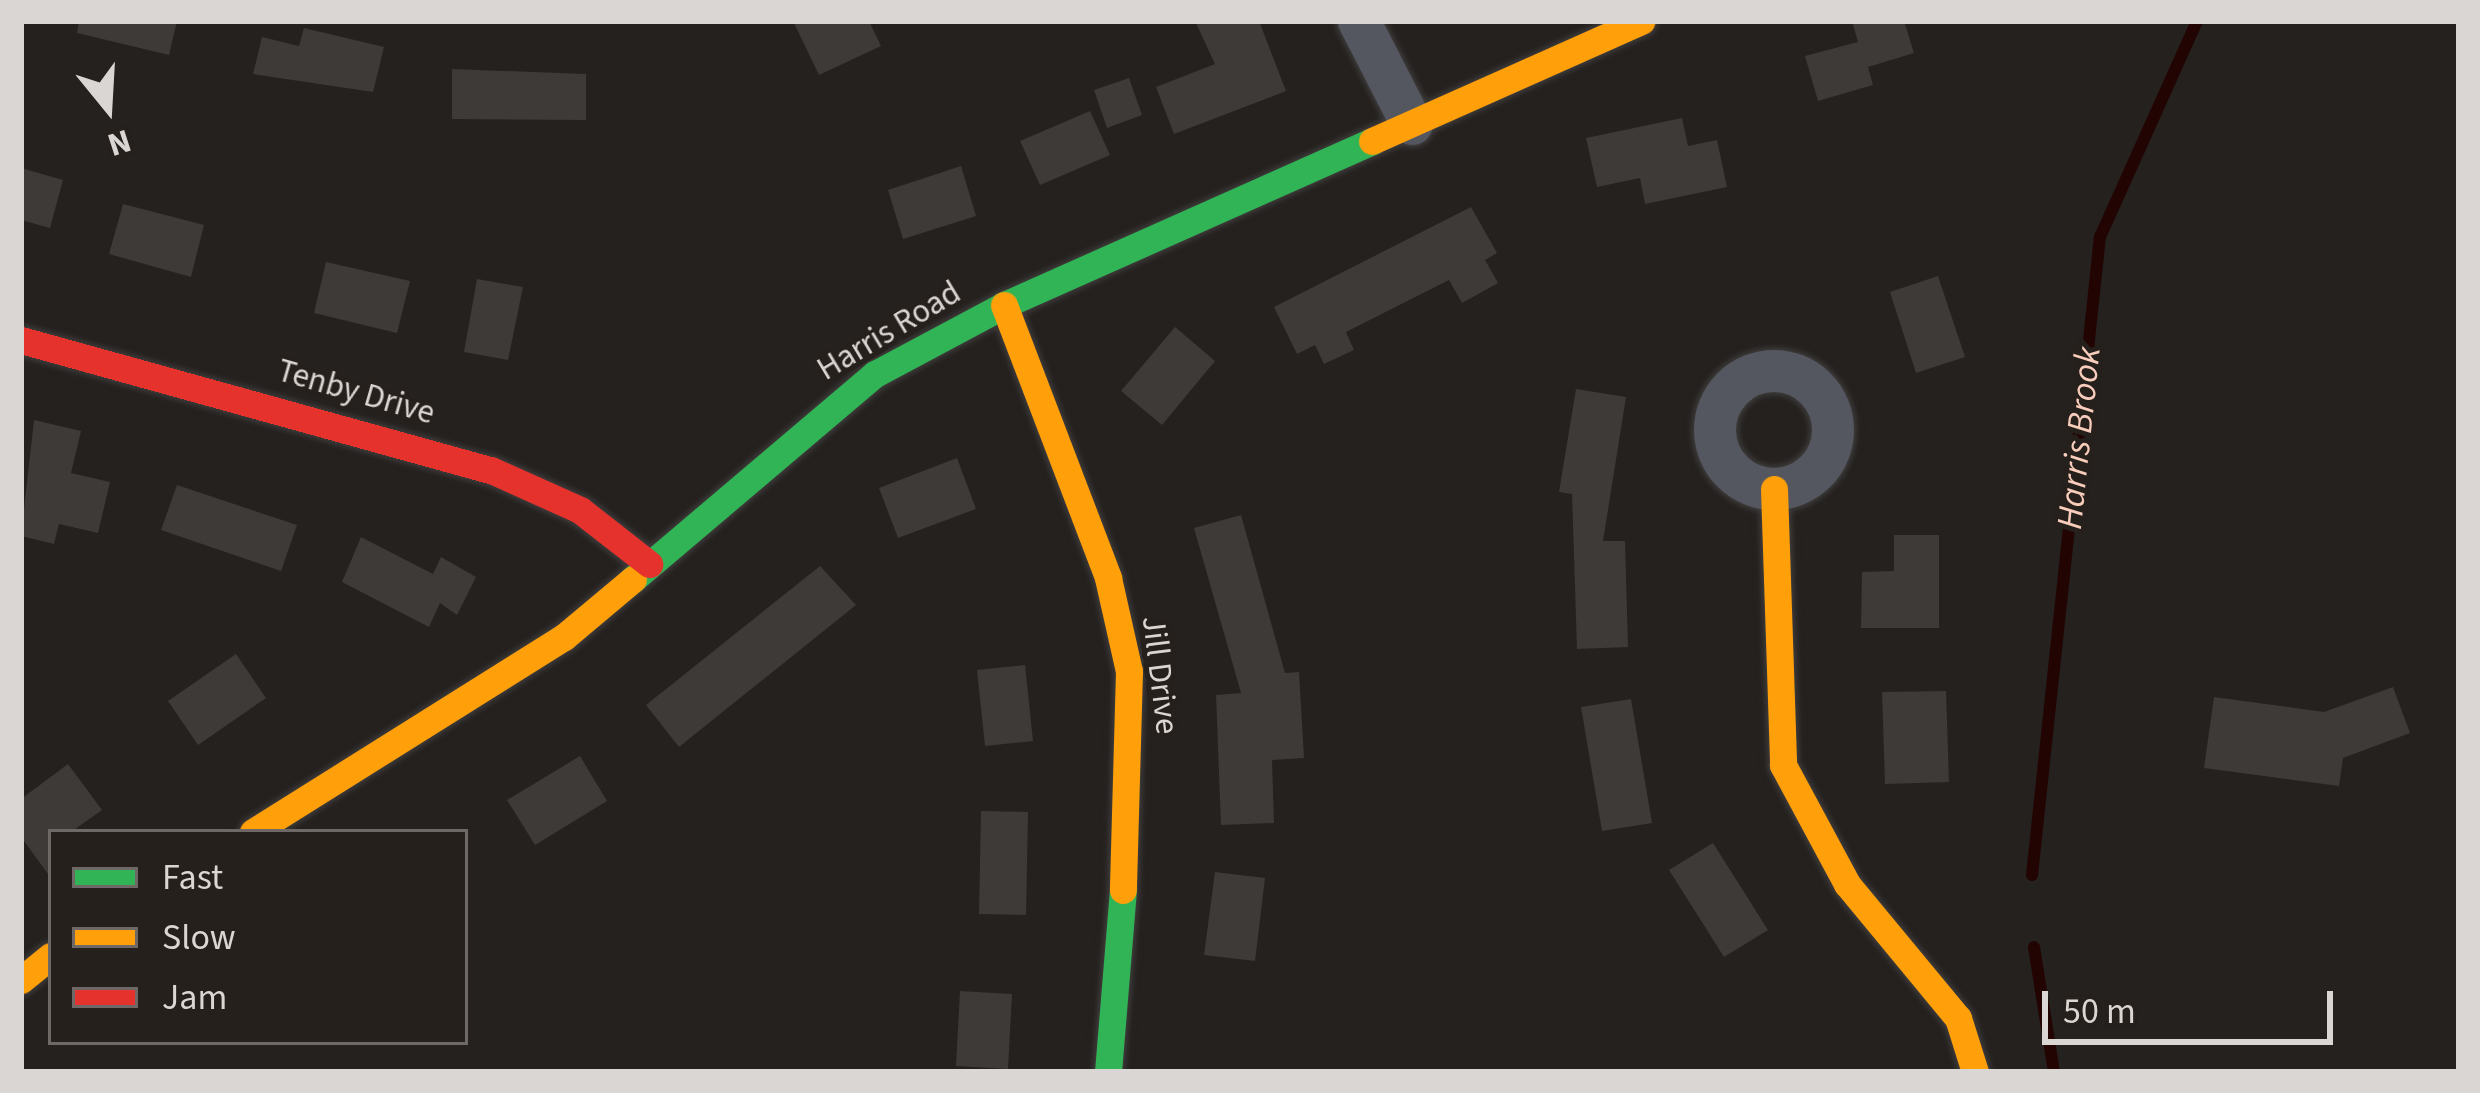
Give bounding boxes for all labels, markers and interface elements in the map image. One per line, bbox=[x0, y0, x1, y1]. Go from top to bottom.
north arrow bbox=[48, 48, 168, 168]
text: N bbox=[102, 117, 137, 168]
street label: Harris Road bbox=[810, 273, 968, 389]
water label: Harris Brook bbox=[2048, 345, 2110, 531]
street label: Tenby Drive bbox=[273, 351, 439, 433]
street label: Jill Drive bbox=[1133, 614, 1187, 736]
legend bbox=[48, 829, 468, 1045]
text: Fast bbox=[162, 852, 223, 903]
text: Slow bbox=[162, 912, 236, 963]
scale bar bbox=[2048, 967, 2339, 1041]
text: Jam bbox=[162, 972, 227, 1023]
text: 50 m bbox=[2063, 986, 2136, 1037]

